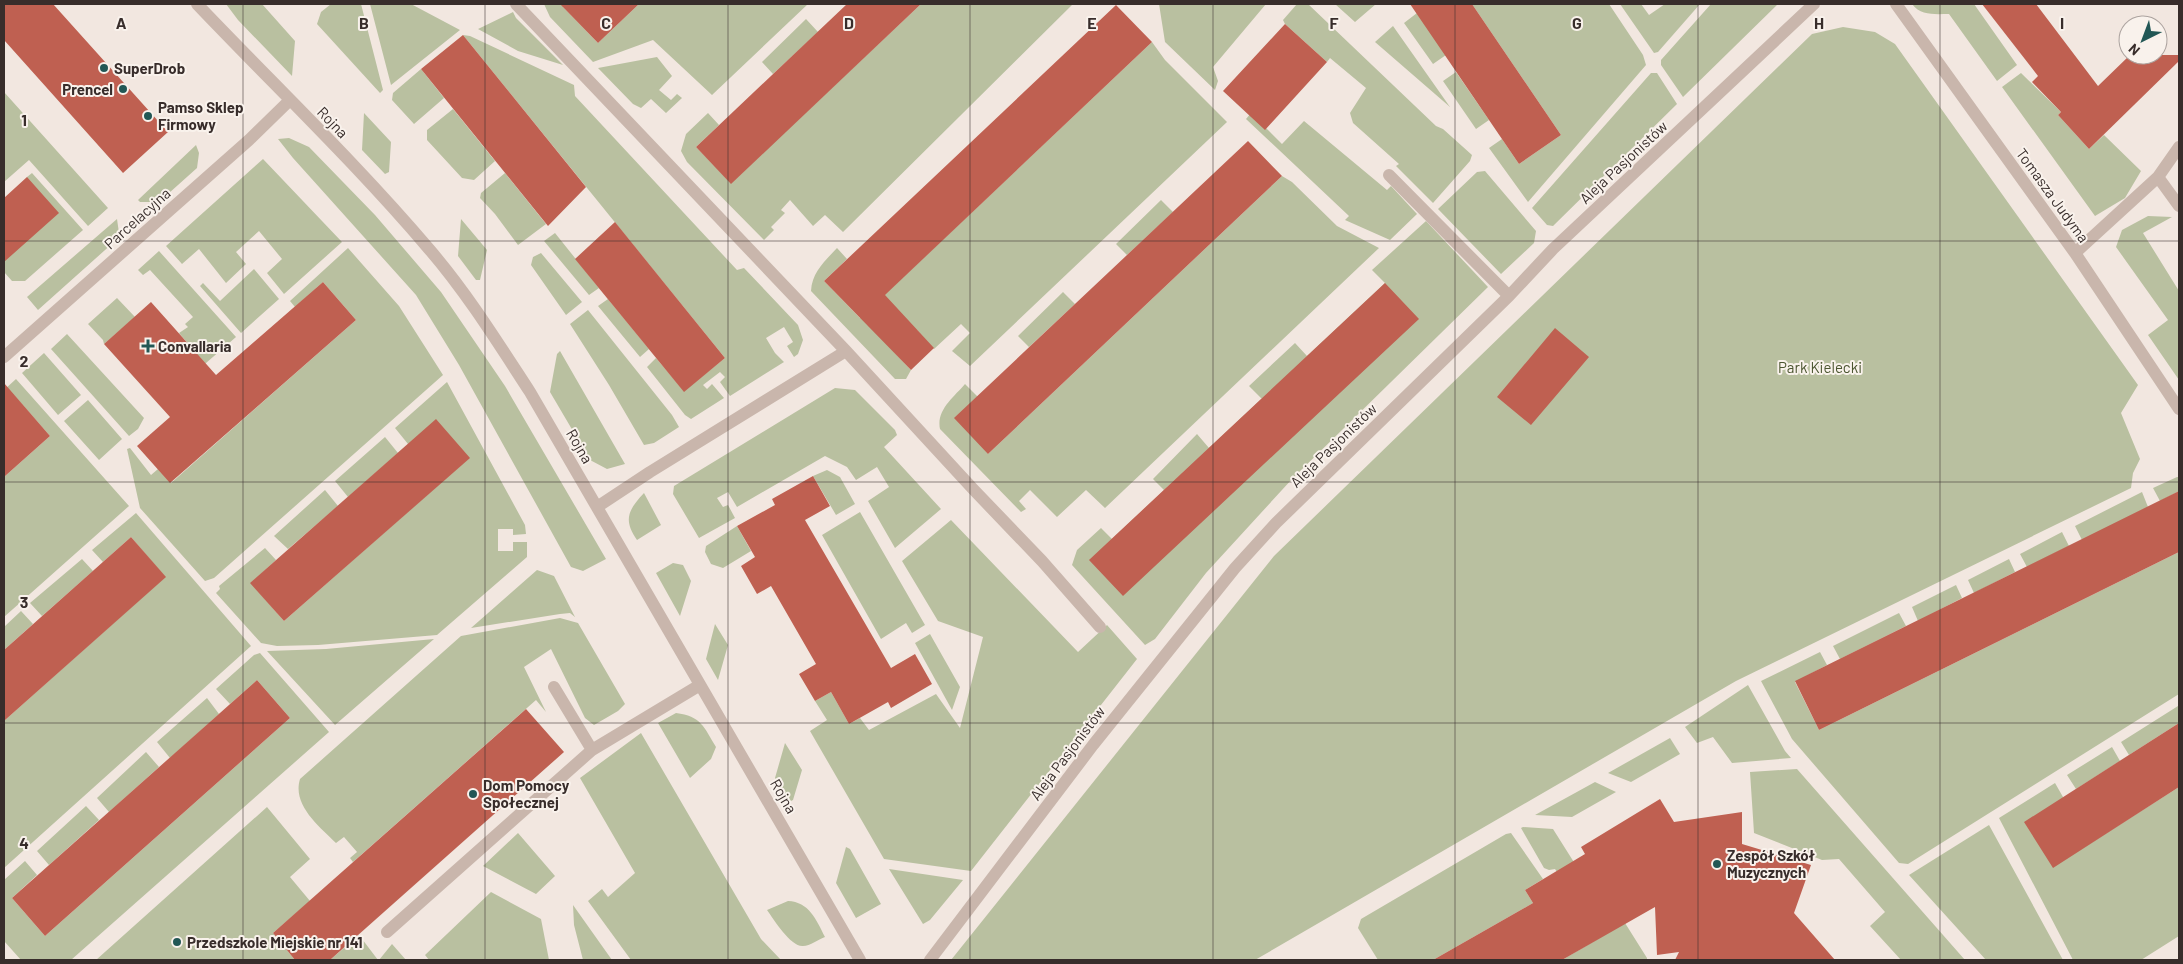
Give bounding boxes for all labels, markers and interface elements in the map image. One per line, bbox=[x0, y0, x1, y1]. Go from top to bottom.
text: A bbox=[116, 13, 127, 32]
text: B bbox=[359, 13, 369, 32]
text: C bbox=[601, 13, 611, 32]
text: D bbox=[844, 13, 854, 32]
text: E bbox=[1087, 13, 1097, 32]
text: F bbox=[1330, 13, 1339, 32]
text: G bbox=[1572, 13, 1582, 32]
text: H bbox=[1814, 13, 1824, 32]
text: I bbox=[2060, 13, 2064, 32]
north arrow bbox=[2118, 15, 2168, 65]
text: N bbox=[2125, 41, 2143, 59]
place label: SuperDrob bbox=[114, 59, 185, 77]
marker: SuperDrob bbox=[98, 62, 110, 74]
place label: Prencel bbox=[62, 80, 113, 98]
marker: Prencel bbox=[117, 83, 129, 95]
place label: Pamso Sklep Firmowy bbox=[158, 98, 243, 133]
street label: Rojna bbox=[314, 103, 352, 141]
text: 1 bbox=[21, 110, 27, 129]
marker: Pamso Sklep Firmowy bbox=[142, 110, 154, 122]
street label: Aleja Pasjonistów bbox=[1575, 117, 1671, 207]
street label: Tomasza Judyma bbox=[2013, 144, 2093, 246]
street label: Parcelacyjna bbox=[100, 184, 174, 252]
place label: Convallaria bbox=[158, 337, 231, 355]
marker: Convallaria bbox=[142, 340, 154, 352]
text: 2 bbox=[20, 351, 29, 370]
park label: Park Kielecki bbox=[1778, 358, 1862, 376]
street label: Aleja Pasjonistów bbox=[1286, 399, 1380, 491]
street label: Rojna bbox=[563, 426, 597, 466]
text: 3 bbox=[20, 592, 28, 611]
street label: Aleja Pasjonistów bbox=[1026, 702, 1108, 804]
place label: Dom Pomocy Społecznej bbox=[483, 776, 570, 811]
street label: Rojna bbox=[767, 776, 801, 816]
marker: Dom Pomocy Społecznej bbox=[467, 788, 479, 800]
text: 4 bbox=[19, 833, 29, 852]
place label: Zespół Szkół Muzycznych bbox=[1727, 846, 1816, 881]
marker: Zespół Szkół Muzycznych bbox=[1711, 858, 1723, 870]
place label: Przedszkole Miejskie nr 141 bbox=[187, 933, 363, 951]
marker: Przedszkole Miejskie nr 141 bbox=[171, 936, 183, 948]

